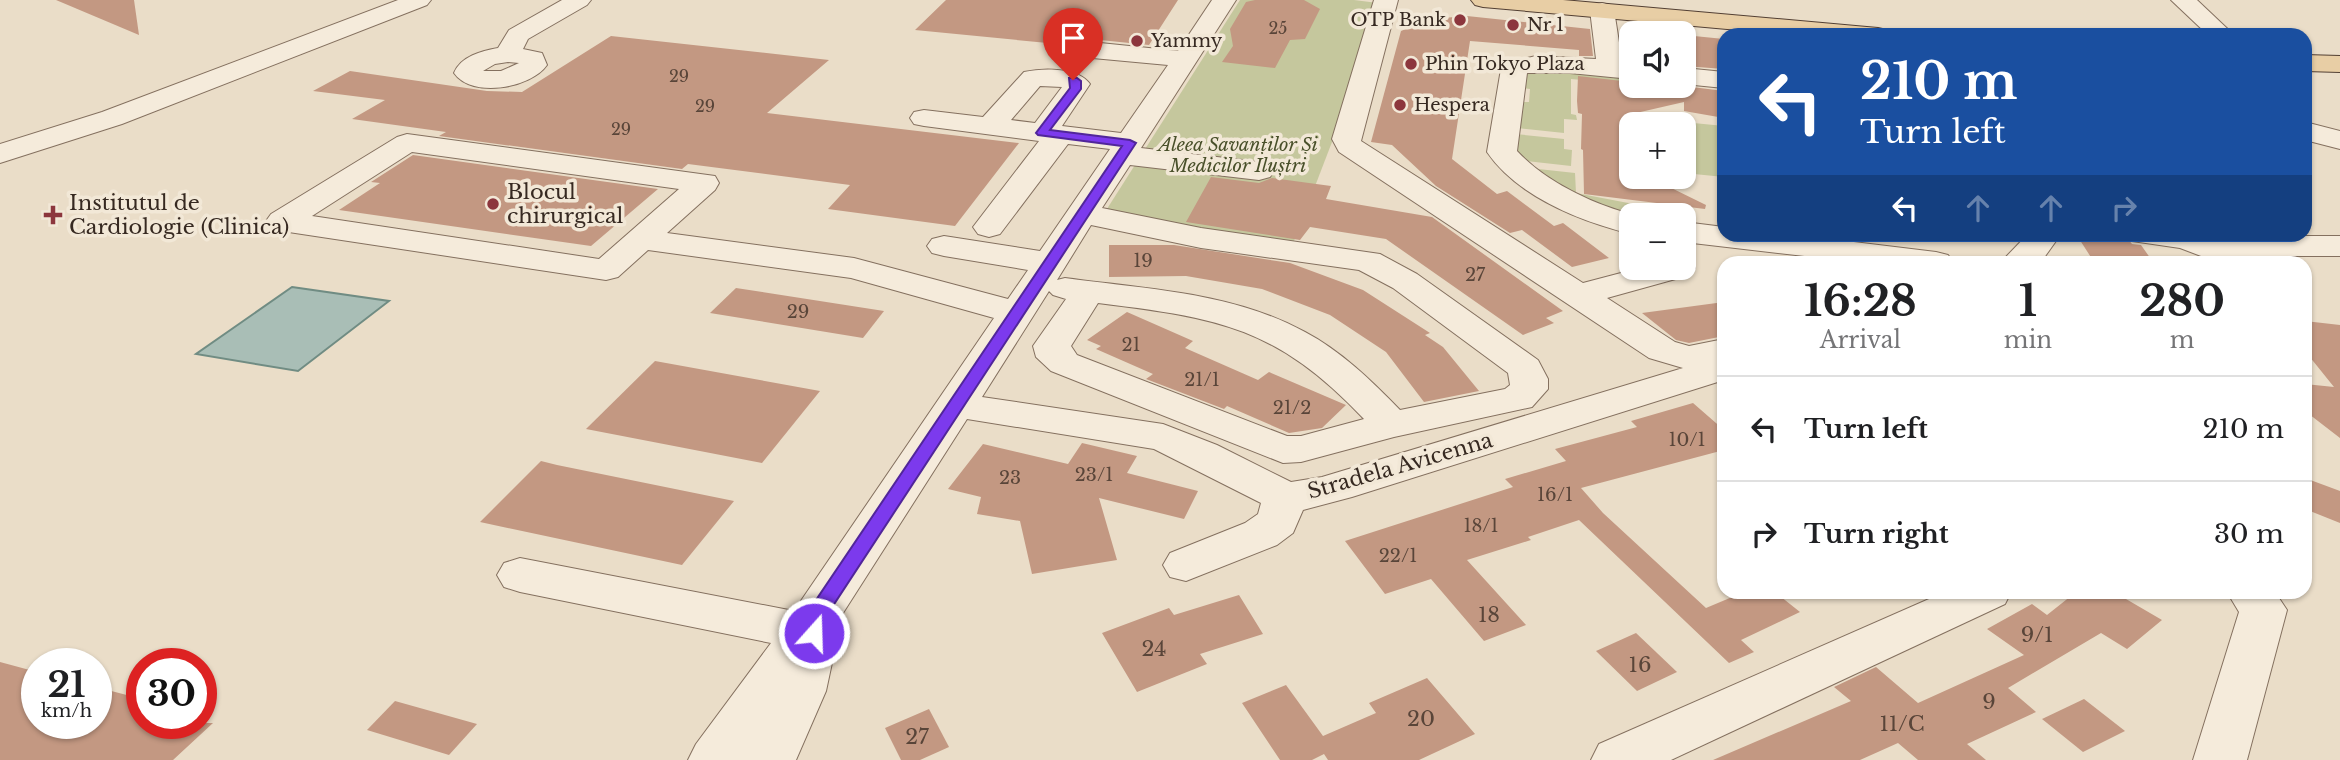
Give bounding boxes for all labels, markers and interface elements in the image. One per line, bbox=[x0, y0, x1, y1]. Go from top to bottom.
pin bbox=[1043, 8, 1103, 80]
place label: OTP Bank bbox=[1350, 9, 1446, 31]
marker: OTP Bank bbox=[1452, 12, 1468, 28]
place label: Nr 1 bbox=[1527, 14, 1564, 36]
marker: Nr 1 bbox=[1505, 17, 1521, 33]
house number: 25 bbox=[1269, 18, 1287, 38]
icon: arrive bbox=[1054, 19, 1092, 57]
map controls bbox=[1619, 21, 1696, 280]
button: sound bbox=[1619, 21, 1696, 98]
place label: Yammy bbox=[1150, 30, 1223, 52]
marker: Yammy bbox=[1129, 33, 1145, 49]
text: 210 m bbox=[1860, 51, 2018, 112]
place label: Phin Tokyo Plaza bbox=[1425, 53, 1584, 75]
marker: Phin Tokyo Plaza bbox=[1403, 56, 1419, 72]
icon: left bbox=[1745, 56, 1836, 147]
house number: 29 bbox=[669, 66, 689, 86]
place label: Hespera bbox=[1414, 94, 1490, 116]
house number: 29 bbox=[695, 96, 715, 116]
marker: Hespera bbox=[1392, 97, 1408, 113]
button: + bbox=[1619, 112, 1696, 189]
text: Turn left bbox=[1860, 112, 2006, 152]
house number: 29 bbox=[611, 119, 631, 139]
park label: Aleea Savanților Și Medicilor Iluștri bbox=[1156, 134, 1319, 177]
place label: Blocul chirurgical bbox=[507, 179, 624, 229]
icon: left bbox=[1886, 189, 1924, 227]
icon: ahead bbox=[1959, 189, 1997, 227]
icon: ahead bbox=[2032, 189, 2070, 227]
icon: right bbox=[2105, 189, 2143, 227]
place label: Institutul de Cardiologie (Clinica) bbox=[69, 190, 289, 240]
marker: Blocul chirurgical bbox=[485, 196, 501, 212]
button: − bbox=[1619, 203, 1696, 280]
marker: Institutul de Cardiologie (Clinica) bbox=[43, 205, 63, 225]
house number: 19 bbox=[1133, 250, 1153, 272]
house number: 27 bbox=[1465, 264, 1486, 286]
text: 16:28 bbox=[1804, 275, 1917, 327]
text: 1 bbox=[2019, 275, 2037, 327]
text: 280 bbox=[2139, 275, 2225, 327]
house number: 29 bbox=[787, 301, 809, 323]
text: Arrival bbox=[1820, 326, 1901, 354]
text: min bbox=[2004, 326, 2052, 354]
text: m bbox=[2170, 326, 2194, 354]
house number: 21 bbox=[1121, 334, 1141, 356]
house number: 21/1 bbox=[1184, 369, 1220, 391]
house number: 21/2 bbox=[1273, 397, 1311, 419]
icon: left bbox=[1745, 410, 1783, 448]
text: Turn left bbox=[1804, 413, 1928, 445]
text: 210 m bbox=[2202, 413, 2284, 445]
street label: Stradela Avicenna bbox=[1304, 427, 1496, 505]
house number: 10/1 bbox=[1668, 429, 1706, 451]
house number: 23/1 bbox=[1075, 464, 1113, 486]
house number: 23 bbox=[999, 467, 1021, 489]
house number: 16/1 bbox=[1537, 484, 1573, 506]
house number: 18/1 bbox=[1463, 515, 1499, 537]
icon: right bbox=[1745, 515, 1783, 553]
text: Turn right bbox=[1804, 518, 1949, 550]
text: 30 m bbox=[2214, 518, 2284, 550]
house number: 22/1 bbox=[1379, 545, 1417, 567]
position arrow bbox=[777, 596, 851, 670]
house number: 18 bbox=[1478, 602, 1500, 628]
house number: 9/1 bbox=[2021, 622, 2053, 648]
house number: 24 bbox=[1141, 636, 1167, 662]
speed limit sign: 30 bbox=[126, 648, 217, 739]
house number: 16 bbox=[1629, 652, 1651, 678]
text: 21 bbox=[47, 663, 86, 706]
house number: 9 bbox=[1982, 689, 1996, 715]
text: km/h bbox=[41, 700, 92, 722]
house number: 20 bbox=[1407, 706, 1435, 732]
house number: 11/C bbox=[1879, 711, 1925, 737]
house number: 27 bbox=[905, 724, 929, 750]

